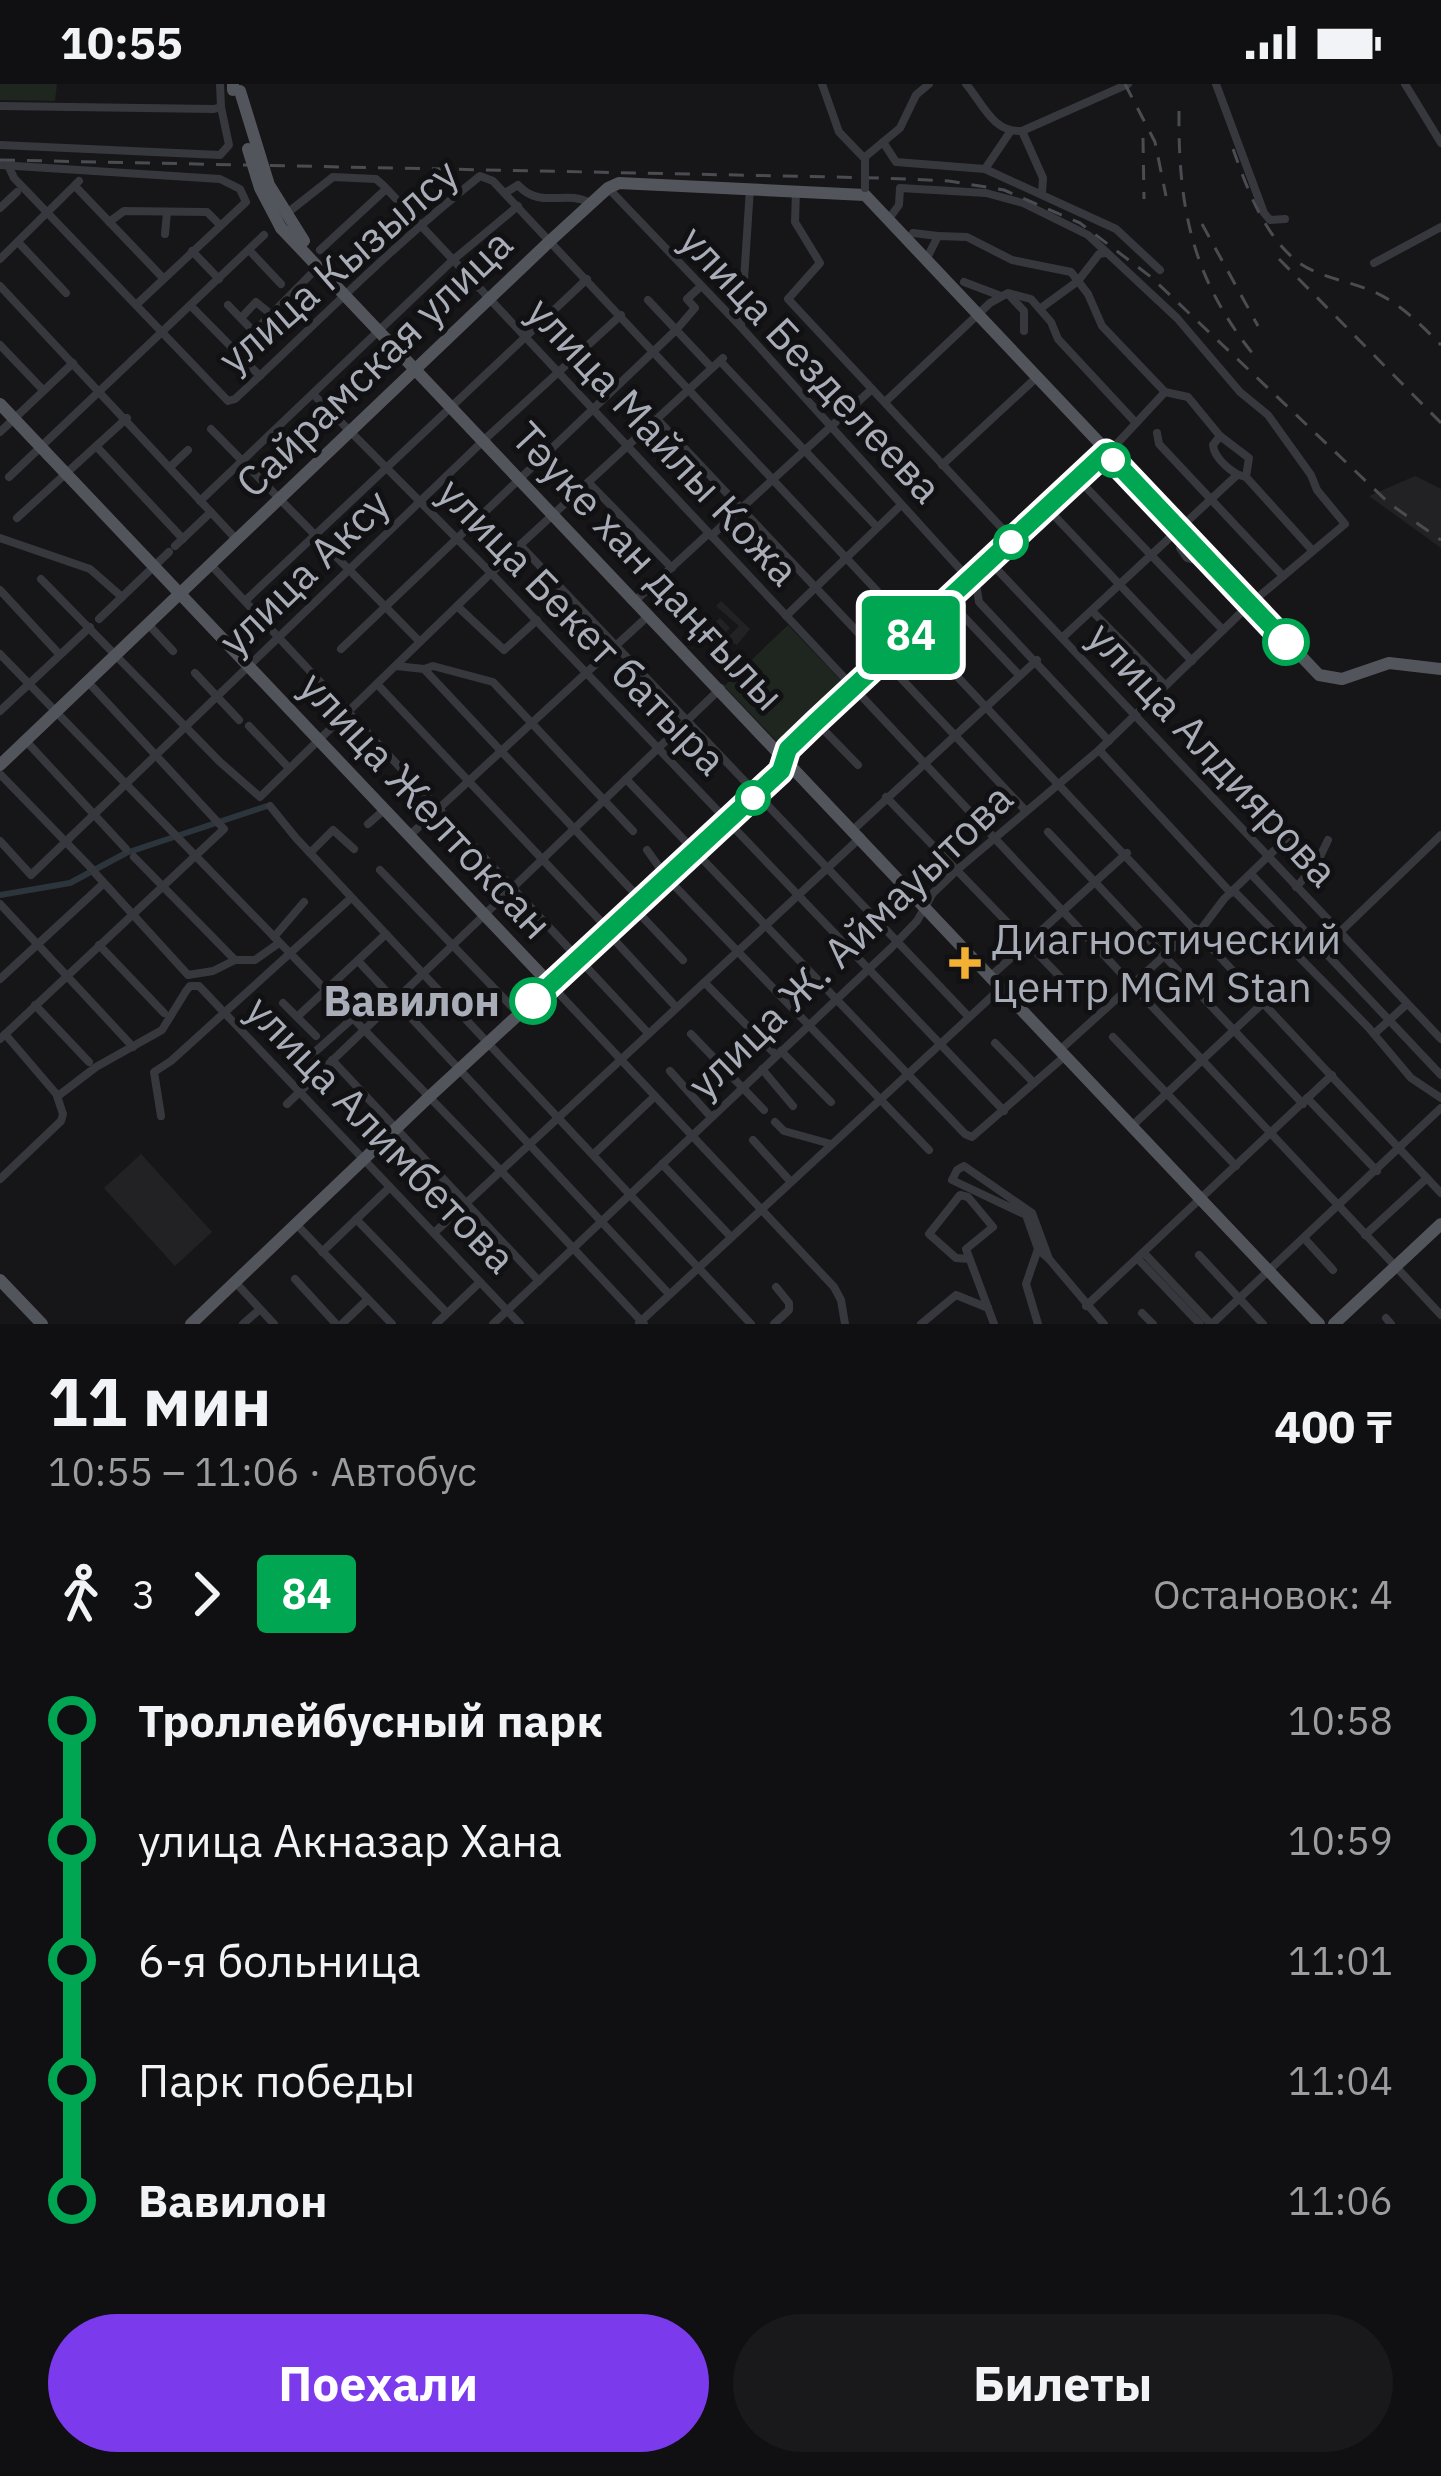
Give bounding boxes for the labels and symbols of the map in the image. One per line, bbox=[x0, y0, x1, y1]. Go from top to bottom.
street label: улица Кызылсу bbox=[206, 146, 469, 385]
street label: улица Безделеева bbox=[668, 213, 954, 514]
street label: Сайрамская улица bbox=[224, 216, 524, 509]
street label: улица Майлы Кожа bbox=[515, 285, 812, 597]
street label: Тәуке хан даңғылы bbox=[500, 410, 797, 722]
unlabelled marker bbox=[1097, 444, 1129, 476]
street label: улица Бекет батыра bbox=[426, 465, 739, 786]
street label: улица Аксу bbox=[206, 476, 401, 667]
unlabelled marker bbox=[995, 526, 1027, 558]
line badge: 84 bbox=[857, 596, 965, 674]
street label: улица Алдиярова bbox=[1076, 609, 1351, 898]
unlabelled marker bbox=[1264, 620, 1308, 664]
street label: улица Желтоксан bbox=[288, 659, 565, 950]
street label: улица Ж. Аймауытова bbox=[675, 771, 1024, 1110]
unlabelled marker bbox=[737, 782, 769, 814]
place label: Диагностический центр MGM Stan bbox=[992, 911, 1341, 1014]
marker: Диагностический центр MGM Stan bbox=[949, 947, 981, 979]
place label: Вавилон bbox=[323, 973, 500, 1028]
marker: Вавилон bbox=[511, 979, 555, 1023]
street label: улица Алимбетова bbox=[234, 983, 528, 1284]

